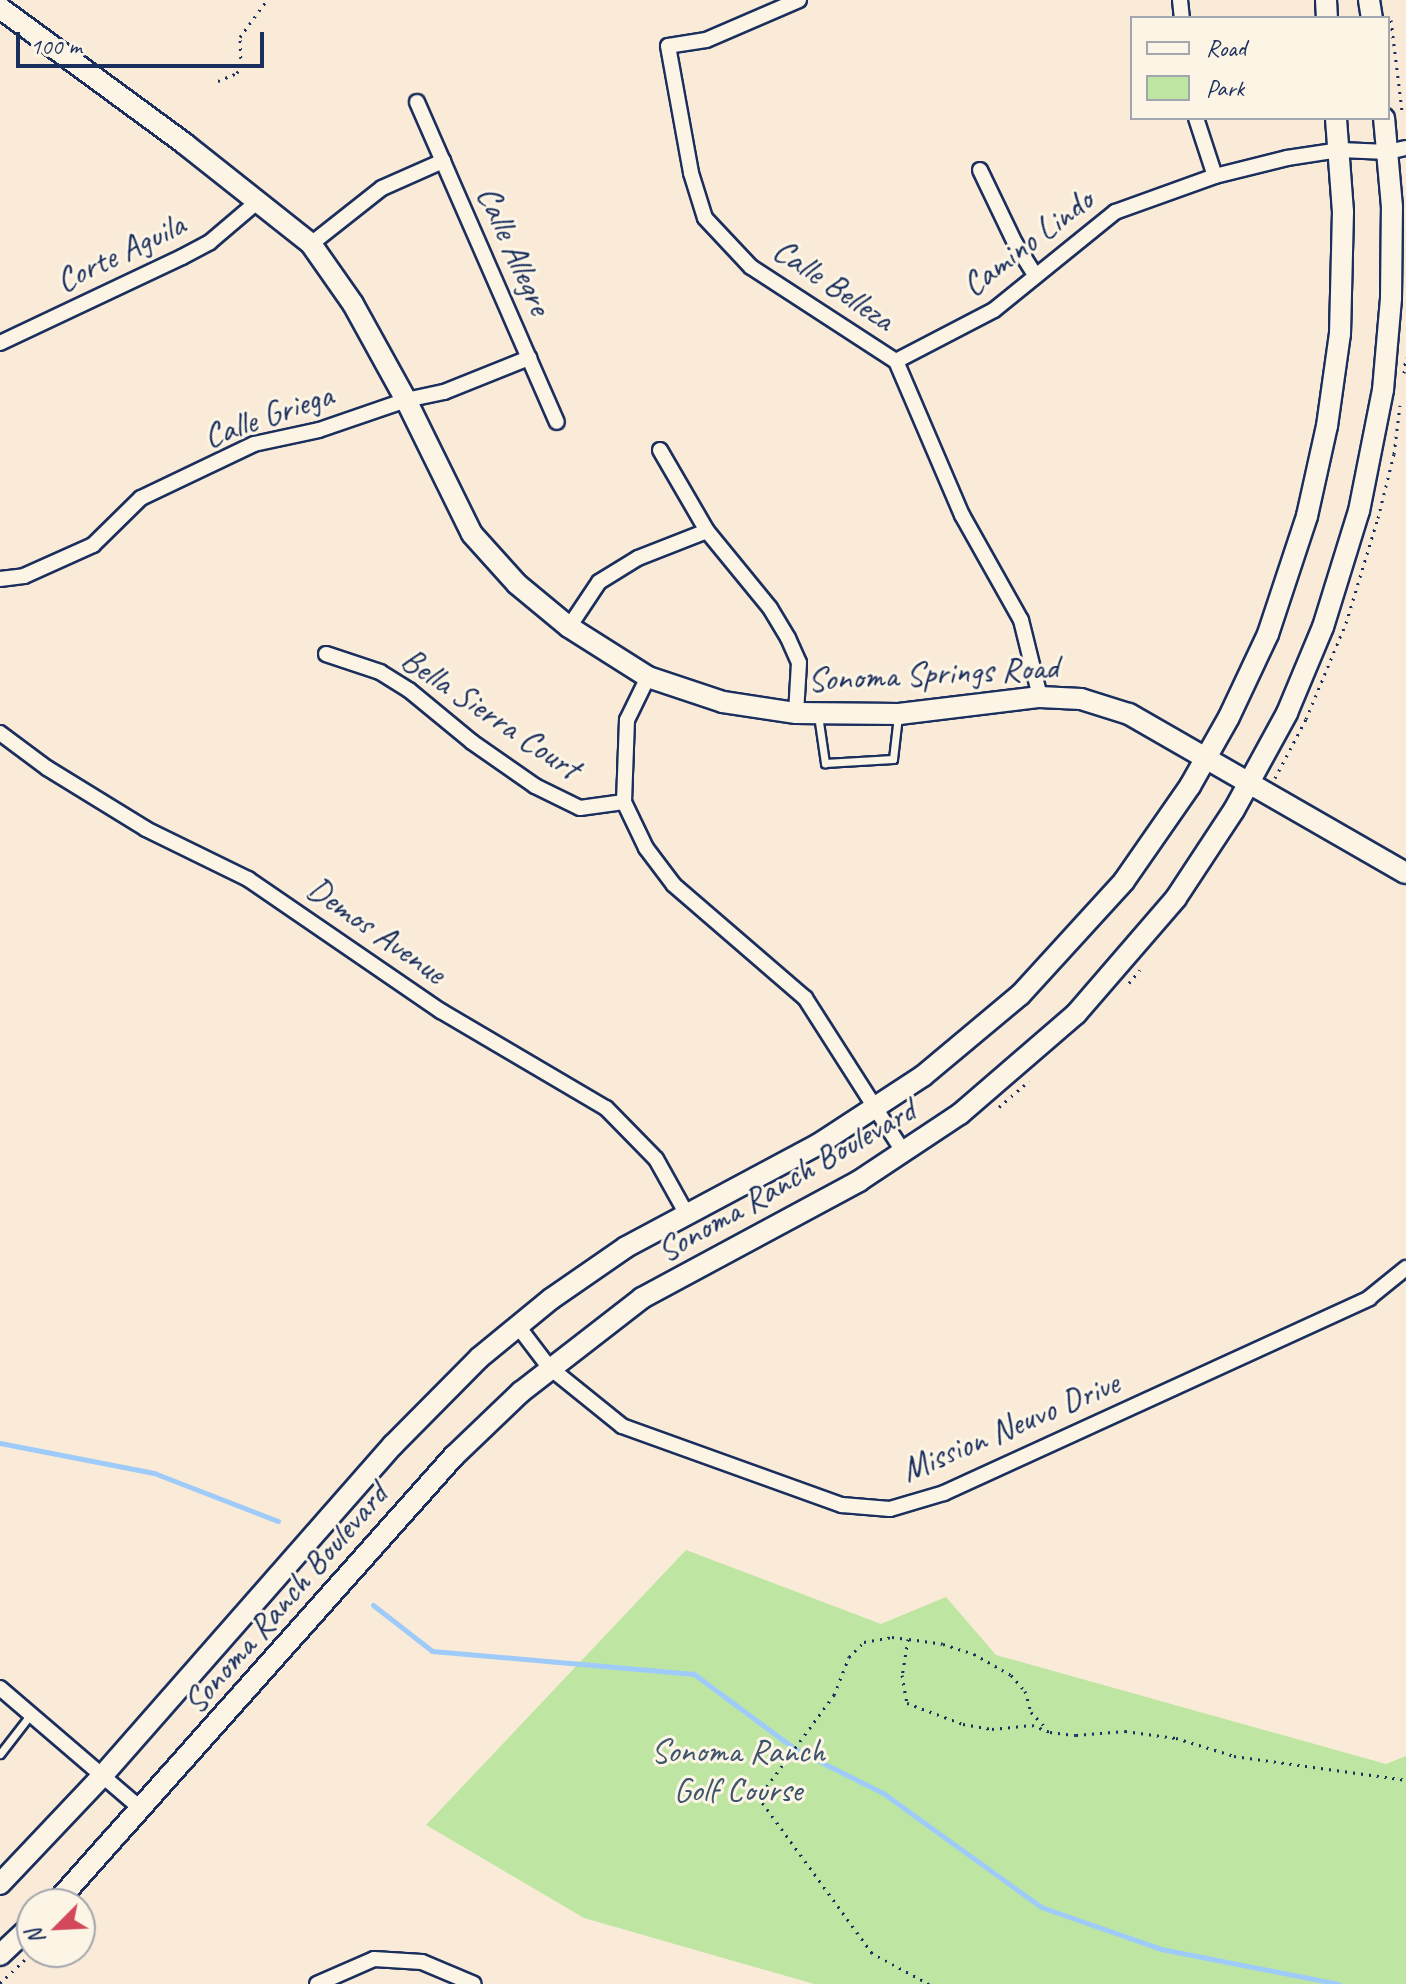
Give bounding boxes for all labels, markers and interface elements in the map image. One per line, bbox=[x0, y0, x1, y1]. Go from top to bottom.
scale bar bbox=[20, 16, 268, 66]
legend bbox=[1130, 16, 1390, 120]
text: 100 m bbox=[30, 31, 82, 61]
text: Road bbox=[1206, 33, 1246, 63]
text: Park bbox=[1206, 73, 1244, 103]
street label: Calle Allegre bbox=[469, 179, 561, 321]
street label: Camino Lindo bbox=[953, 179, 1101, 305]
street label: Corte Aguila bbox=[49, 203, 191, 301]
street label: Calle Belleza bbox=[765, 229, 903, 339]
street label: Calle Griega bbox=[198, 374, 338, 456]
street label: Bella Sierra Court bbox=[393, 638, 589, 788]
street label: Sonoma Springs Road bbox=[807, 646, 1059, 700]
street label: Demos Avenue bbox=[300, 867, 454, 993]
street label: Sonoma Ranch Boulevard bbox=[649, 1089, 923, 1271]
street label: Mission Neuvo Drive bbox=[895, 1362, 1125, 1490]
street label: Sonoma Ranch Boulevard bbox=[174, 1474, 396, 1722]
park label: Sonoma Ranch Golf Course bbox=[651, 1730, 825, 1810]
north arrow bbox=[16, 1888, 96, 1968]
text: N bbox=[20, 1925, 51, 1949]

